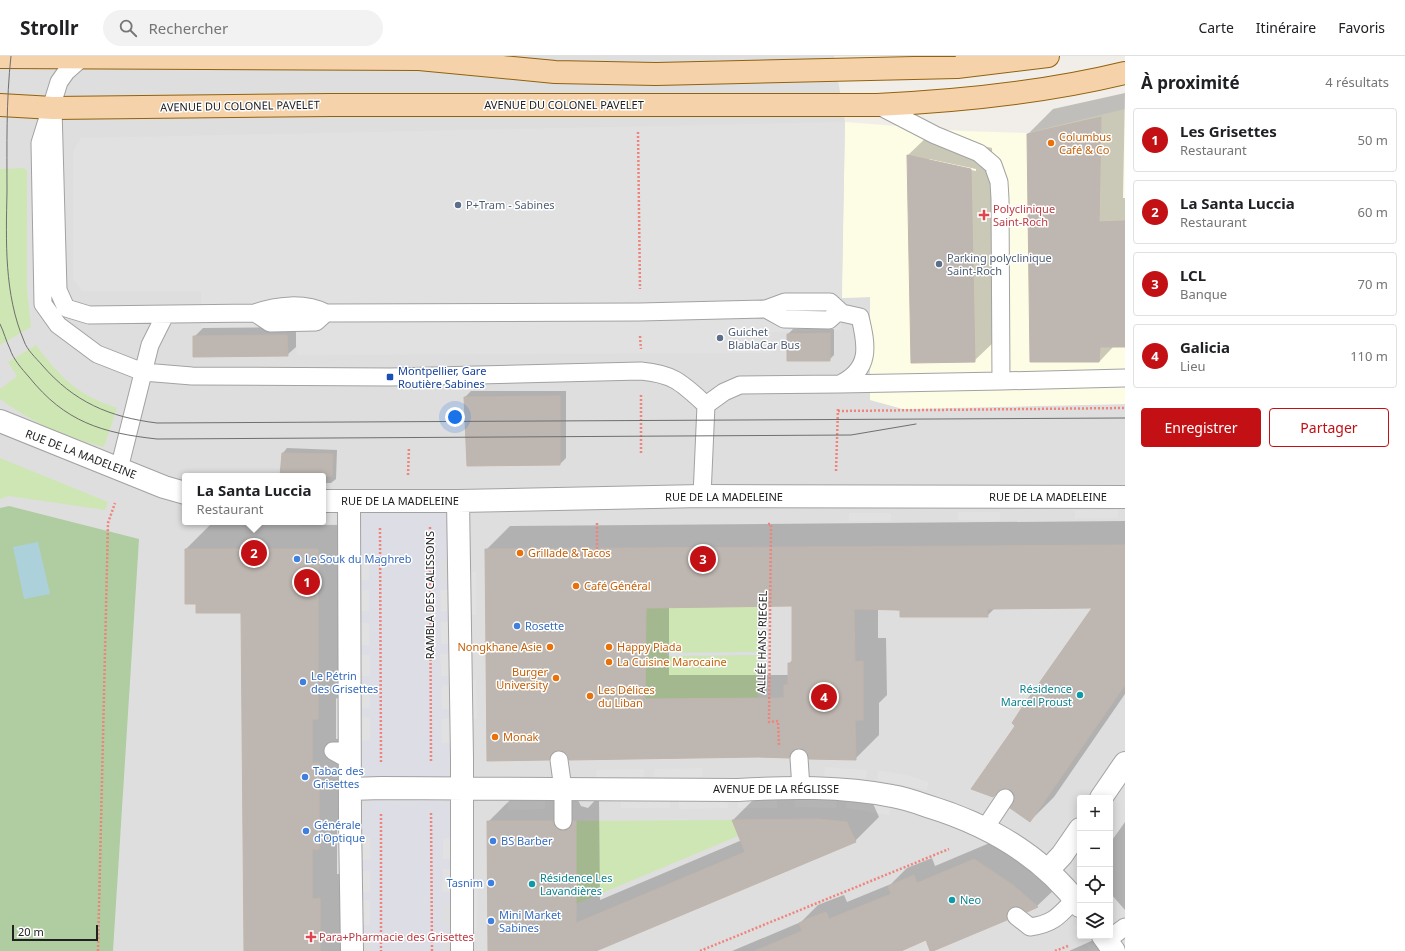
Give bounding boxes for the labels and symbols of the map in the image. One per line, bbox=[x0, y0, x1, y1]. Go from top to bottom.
street label: AVENUE DU COLONEL PAVELET bbox=[160, 97, 320, 114]
street label: AVENUE DU COLONEL PAVELET bbox=[484, 97, 644, 112]
place label: Columbus Café & Co bbox=[1059, 129, 1111, 157]
marker: Columbus Café & Co bbox=[1046, 138, 1056, 148]
place label: P+Tram - Sabines bbox=[466, 197, 555, 212]
marker: P+Tram - Sabines bbox=[453, 200, 463, 210]
place label: Polyclinique Saint-Roch bbox=[993, 201, 1055, 229]
marker: Polyclinique Saint-Roch bbox=[978, 209, 990, 221]
place label: Parking polyclinique Saint-Roch bbox=[947, 250, 1052, 278]
marker: Parking polyclinique Saint-Roch bbox=[934, 259, 944, 269]
place label: Guichet BlablaCar Bus bbox=[728, 324, 800, 352]
marker: Guichet BlablaCar Bus bbox=[715, 333, 725, 343]
place label: Montpellier, Gare Routière Sabines bbox=[398, 363, 486, 391]
marker: Montpellier, Gare Routière Sabines bbox=[385, 372, 395, 382]
your location bbox=[445, 407, 465, 427]
street label: RUE DE LA MADELEINE bbox=[24, 425, 139, 482]
street label: RUE DE LA MADELEINE bbox=[665, 489, 783, 504]
street label: RUE DE LA MADELEINE bbox=[989, 489, 1107, 504]
street label: RUE DE LA MADELEINE bbox=[341, 493, 459, 508]
street label: RAMBLA DES CALISSONS bbox=[422, 531, 437, 659]
pin: 2 bbox=[241, 538, 267, 568]
pin: 3 bbox=[690, 544, 716, 574]
place label: Grillade & Tacos bbox=[528, 545, 611, 560]
marker: Grillade & Tacos bbox=[515, 548, 525, 558]
place label: Le Souk du Maghreb bbox=[305, 551, 412, 566]
marker: Le Souk du Maghreb bbox=[292, 554, 302, 564]
pin: 1 bbox=[294, 567, 320, 597]
place label: Café Général bbox=[584, 578, 651, 593]
marker: Café Général bbox=[571, 581, 581, 591]
street label: ALLÉE HANS RIEGEL bbox=[753, 590, 770, 693]
place label: Rosette bbox=[525, 618, 564, 633]
marker: Rosette bbox=[512, 621, 522, 631]
place label: Nongkhane Asie bbox=[457, 639, 542, 654]
place label: Happy Piada bbox=[617, 639, 682, 654]
marker: Nongkhane Asie bbox=[545, 642, 555, 652]
marker: Happy Piada bbox=[604, 642, 614, 652]
place label: La Cuisine Marocaine bbox=[617, 654, 727, 669]
marker: La Cuisine Marocaine bbox=[604, 657, 614, 667]
place label: Burger University bbox=[496, 664, 548, 692]
place label: Le Pétrin des Grisettes bbox=[311, 668, 378, 696]
marker: Burger University bbox=[551, 673, 561, 683]
marker: Le Pétrin des Grisettes bbox=[298, 677, 308, 687]
place label: Résidence Marcel Proust bbox=[1001, 681, 1072, 709]
place label: Les Délices du Liban bbox=[598, 682, 655, 710]
pin: 4 bbox=[811, 682, 837, 712]
marker: Résidence Marcel Proust bbox=[1075, 690, 1085, 700]
marker: Les Délices du Liban bbox=[585, 691, 595, 701]
place label: Monak bbox=[503, 729, 539, 744]
marker: Monak bbox=[490, 732, 500, 742]
place label: Tabac des Grisettes bbox=[313, 763, 364, 791]
marker: Tabac des Grisettes bbox=[300, 772, 310, 782]
street label: AVENUE DE LA RÉGLISSE bbox=[713, 781, 839, 796]
place label: Générale d'Optique bbox=[314, 817, 365, 845]
marker: Générale d'Optique bbox=[301, 826, 311, 836]
place label: BS Barber bbox=[501, 833, 553, 848]
marker: BS Barber bbox=[488, 836, 498, 846]
place label: Résidence Les Lavandières bbox=[540, 870, 613, 898]
place label: Tasnim bbox=[446, 875, 483, 890]
marker: Tasnim bbox=[486, 878, 496, 888]
marker: Résidence Les Lavandières bbox=[527, 879, 537, 889]
place label: Neo bbox=[960, 892, 982, 907]
marker: Neo bbox=[947, 895, 957, 905]
place label: Mini Market Sabines bbox=[499, 907, 561, 935]
marker: Mini Market Sabines bbox=[486, 916, 496, 926]
scale bar bbox=[12, 923, 98, 942]
place label: Para+Pharmacie des Grisettes bbox=[319, 929, 474, 944]
marker: Para+Pharmacie des Grisettes bbox=[306, 932, 316, 942]

